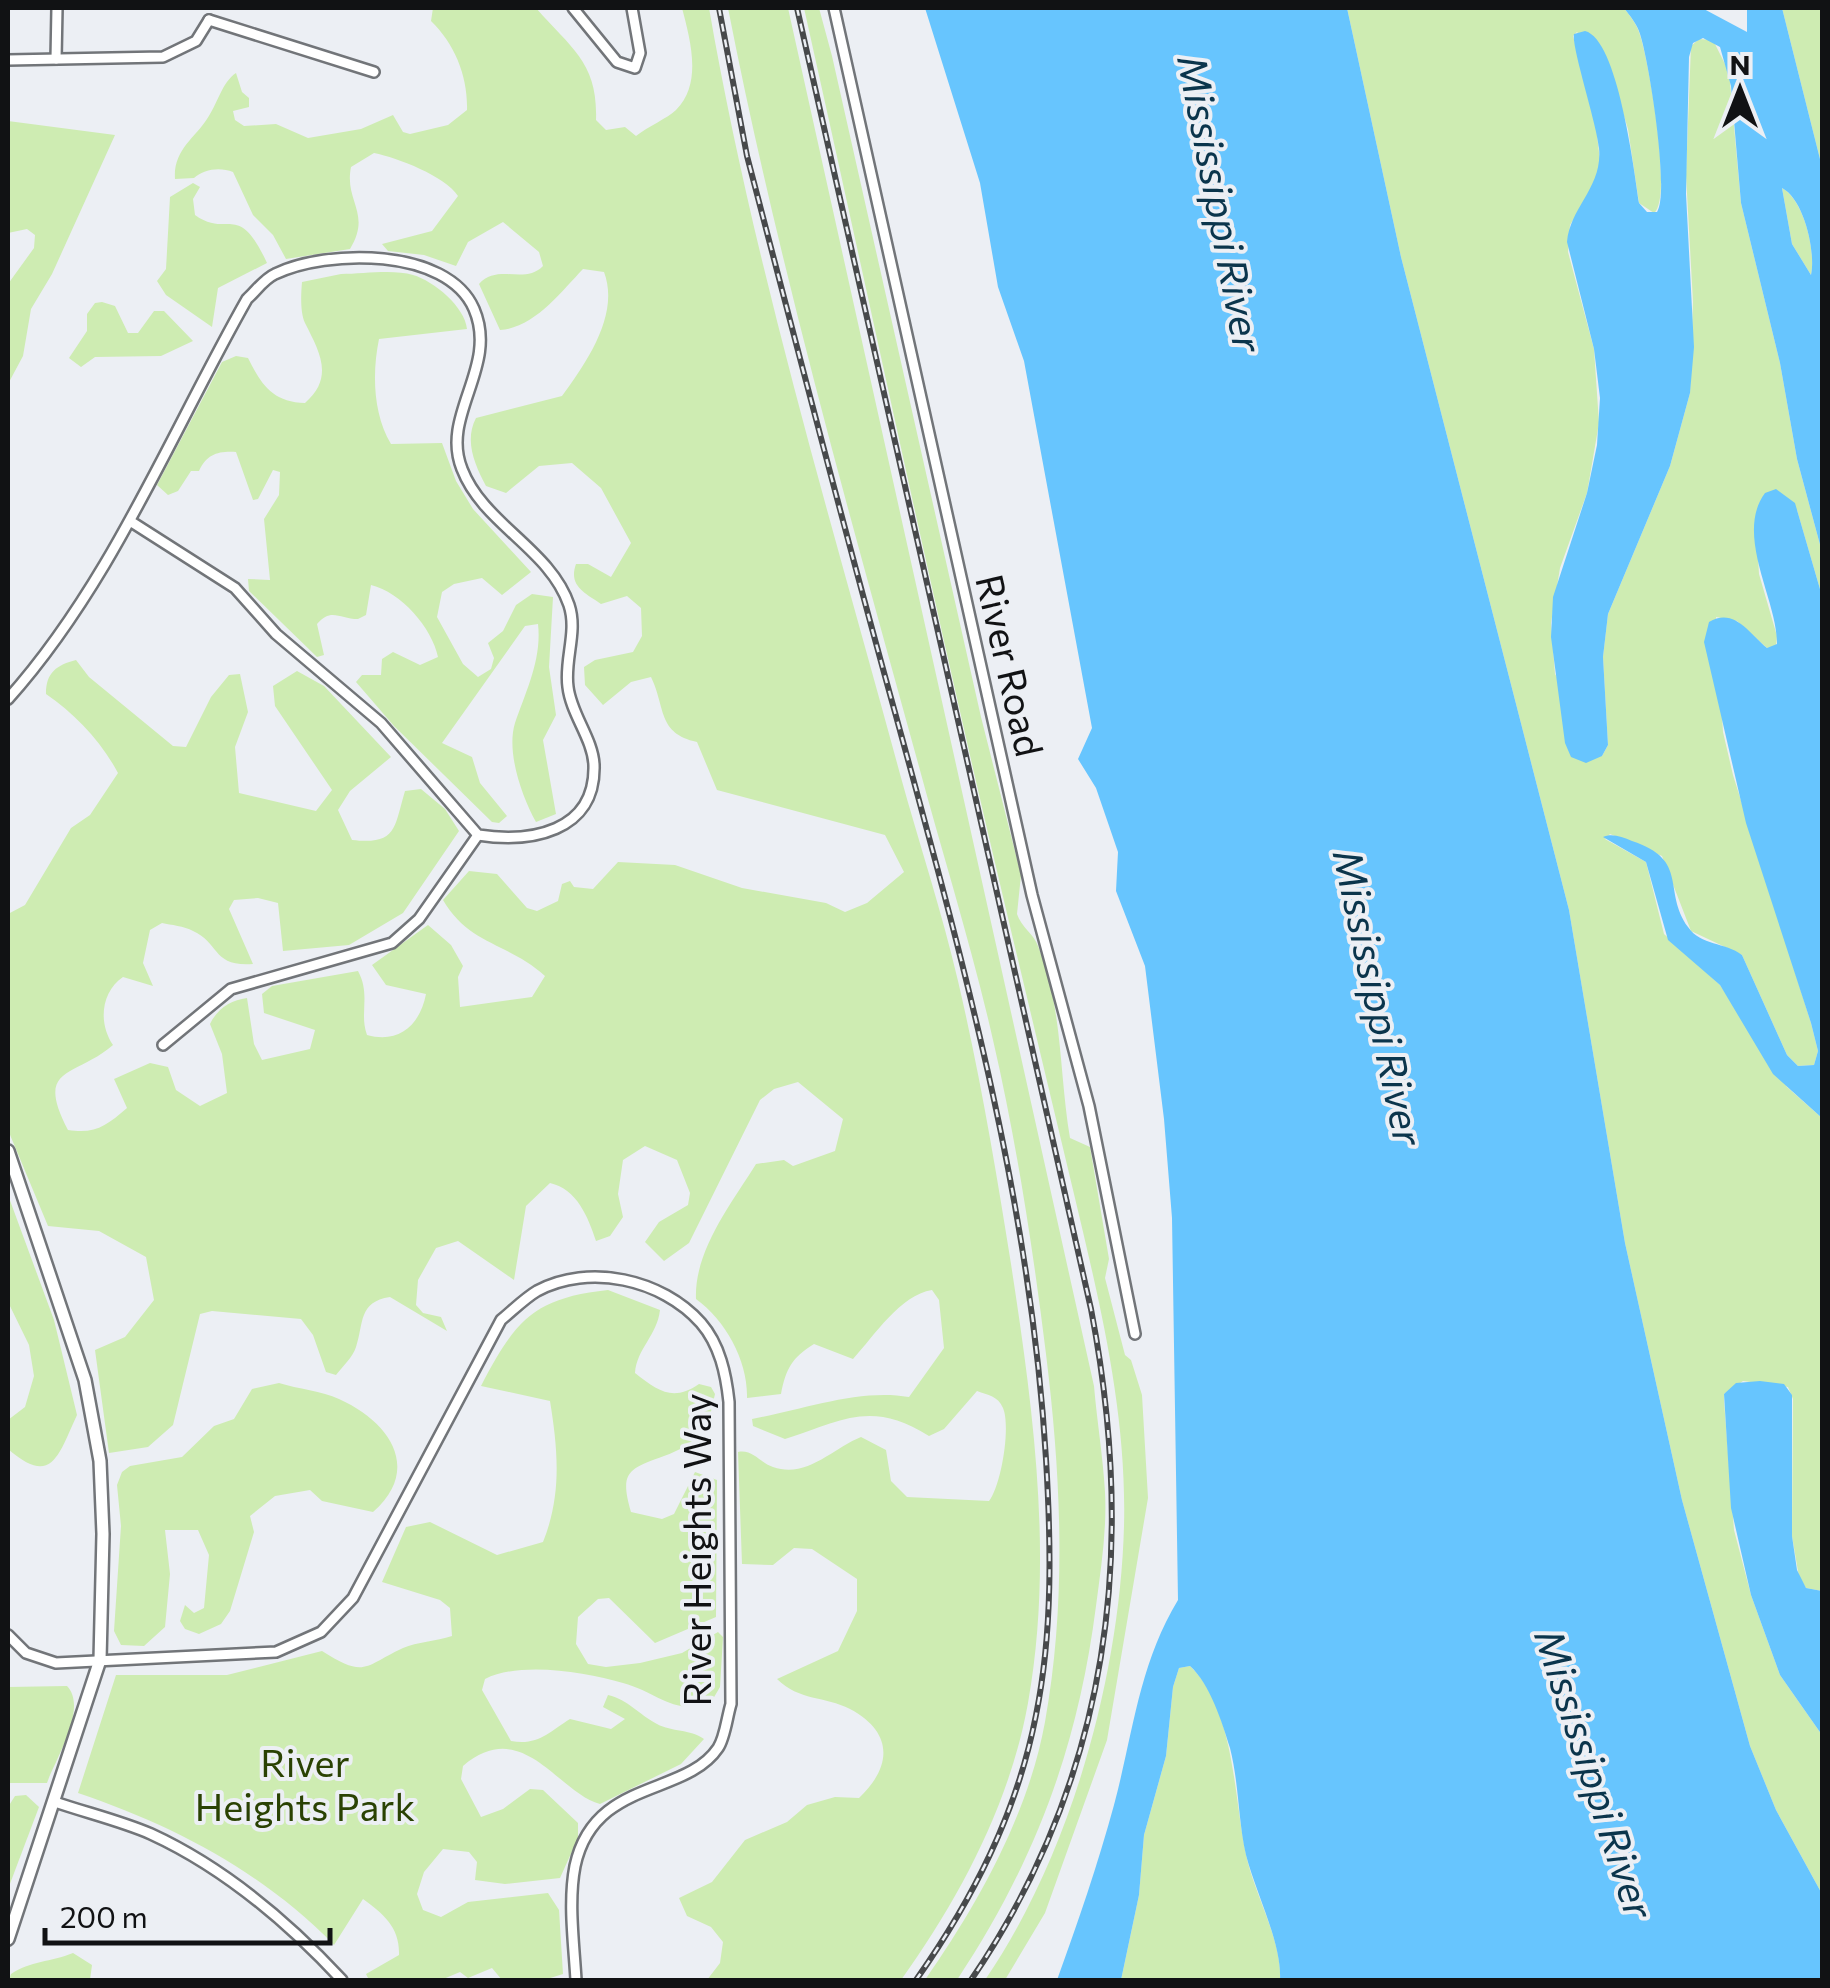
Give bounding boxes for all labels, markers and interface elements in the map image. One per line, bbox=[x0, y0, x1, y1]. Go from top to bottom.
north arrow bbox=[1690, 40, 1790, 140]
text: N bbox=[1730, 47, 1751, 81]
water label: Mississippi River bbox=[1169, 50, 1275, 358]
street label: River Road bbox=[967, 569, 1055, 761]
water label: Mississippi River bbox=[1325, 844, 1436, 1151]
street label: River Heights Way bbox=[672, 1393, 719, 1707]
water label: Mississippi River bbox=[1526, 1622, 1666, 1926]
park label: River Heights Park bbox=[195, 1738, 415, 1829]
scale bar bbox=[45, 1883, 330, 1945]
text: 200 m bbox=[60, 1897, 148, 1934]

